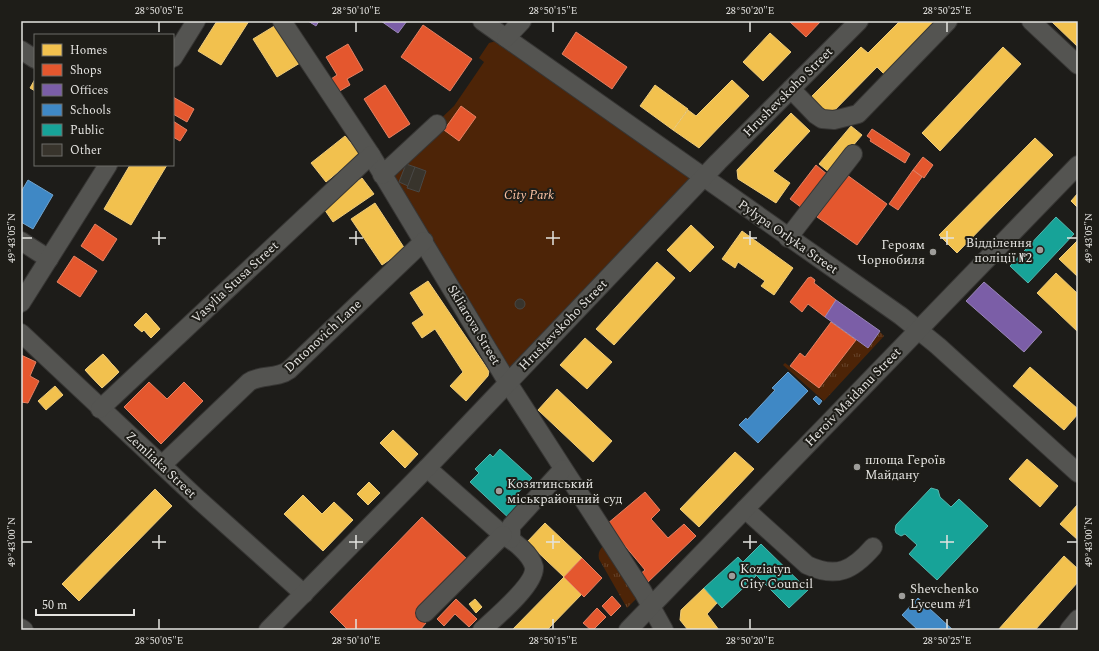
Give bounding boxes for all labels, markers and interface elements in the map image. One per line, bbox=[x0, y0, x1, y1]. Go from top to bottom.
text: 28°50'05"E bbox=[135, 3, 183, 19]
text: 28°50'10"E bbox=[332, 3, 380, 19]
text: 28°50'15"E bbox=[529, 3, 577, 19]
text: 28°50'20"E bbox=[726, 3, 774, 19]
text: 28°50'25"E bbox=[923, 3, 971, 19]
legend bbox=[34, 34, 174, 166]
text: Homes bbox=[70, 41, 108, 60]
street label: Hrushevskoho Street bbox=[738, 42, 838, 142]
text: Shops bbox=[70, 61, 102, 80]
text: Offices bbox=[70, 81, 109, 100]
text: Schools bbox=[70, 101, 111, 120]
text: Public bbox=[70, 121, 104, 140]
text: Other bbox=[70, 141, 102, 160]
park label: City Park bbox=[504, 185, 554, 205]
street label: Pylypa Orlyka Street bbox=[734, 195, 843, 279]
text: 49°43'05"N bbox=[4, 213, 20, 263]
text: 49°43'05"N bbox=[1081, 213, 1097, 263]
place label: Відділення поліції №2 bbox=[966, 233, 1032, 268]
place label: Героям Чорнобиля bbox=[858, 235, 925, 270]
street label: Vasylia Stusa Street bbox=[187, 236, 283, 328]
marker: Відділення поліції №2 bbox=[1035, 245, 1045, 255]
marker: Героям Чорнобиля bbox=[928, 247, 938, 257]
street label: Hrushevskoho Street bbox=[514, 275, 612, 375]
street label: Skliarova Street bbox=[442, 281, 506, 369]
street label: Dntonovich Lane bbox=[280, 295, 366, 377]
street label: Heroiv Maidanu Street bbox=[800, 343, 906, 451]
street label: Zemliaka Street bbox=[121, 427, 201, 503]
place label: площа Героїв Майдану bbox=[865, 450, 946, 485]
marker: площа Героїв Майдану bbox=[852, 462, 862, 472]
place label: Козятинський міськрайонний суд bbox=[507, 474, 623, 509]
marker: Козятинський міськрайонний суд bbox=[494, 486, 504, 496]
text: 49°43'00"N bbox=[4, 517, 20, 567]
text: 49°43'00"N bbox=[1081, 517, 1097, 567]
place label: Koziatyn City Council bbox=[740, 559, 813, 594]
marker: Koziatyn City Council bbox=[727, 571, 737, 581]
place label: Shevchenko Lyceum #1 bbox=[910, 579, 979, 614]
scale bar bbox=[36, 591, 134, 617]
marker: Shevchenko Lyceum #1 bbox=[897, 591, 907, 601]
text: 50 m bbox=[42, 596, 67, 615]
text: 28°50'05"E bbox=[135, 633, 183, 649]
text: 28°50'10"E bbox=[332, 633, 380, 649]
text: 28°50'15"E bbox=[529, 633, 577, 649]
text: 28°50'20"E bbox=[726, 633, 774, 649]
text: 28°50'25"E bbox=[923, 633, 971, 649]

